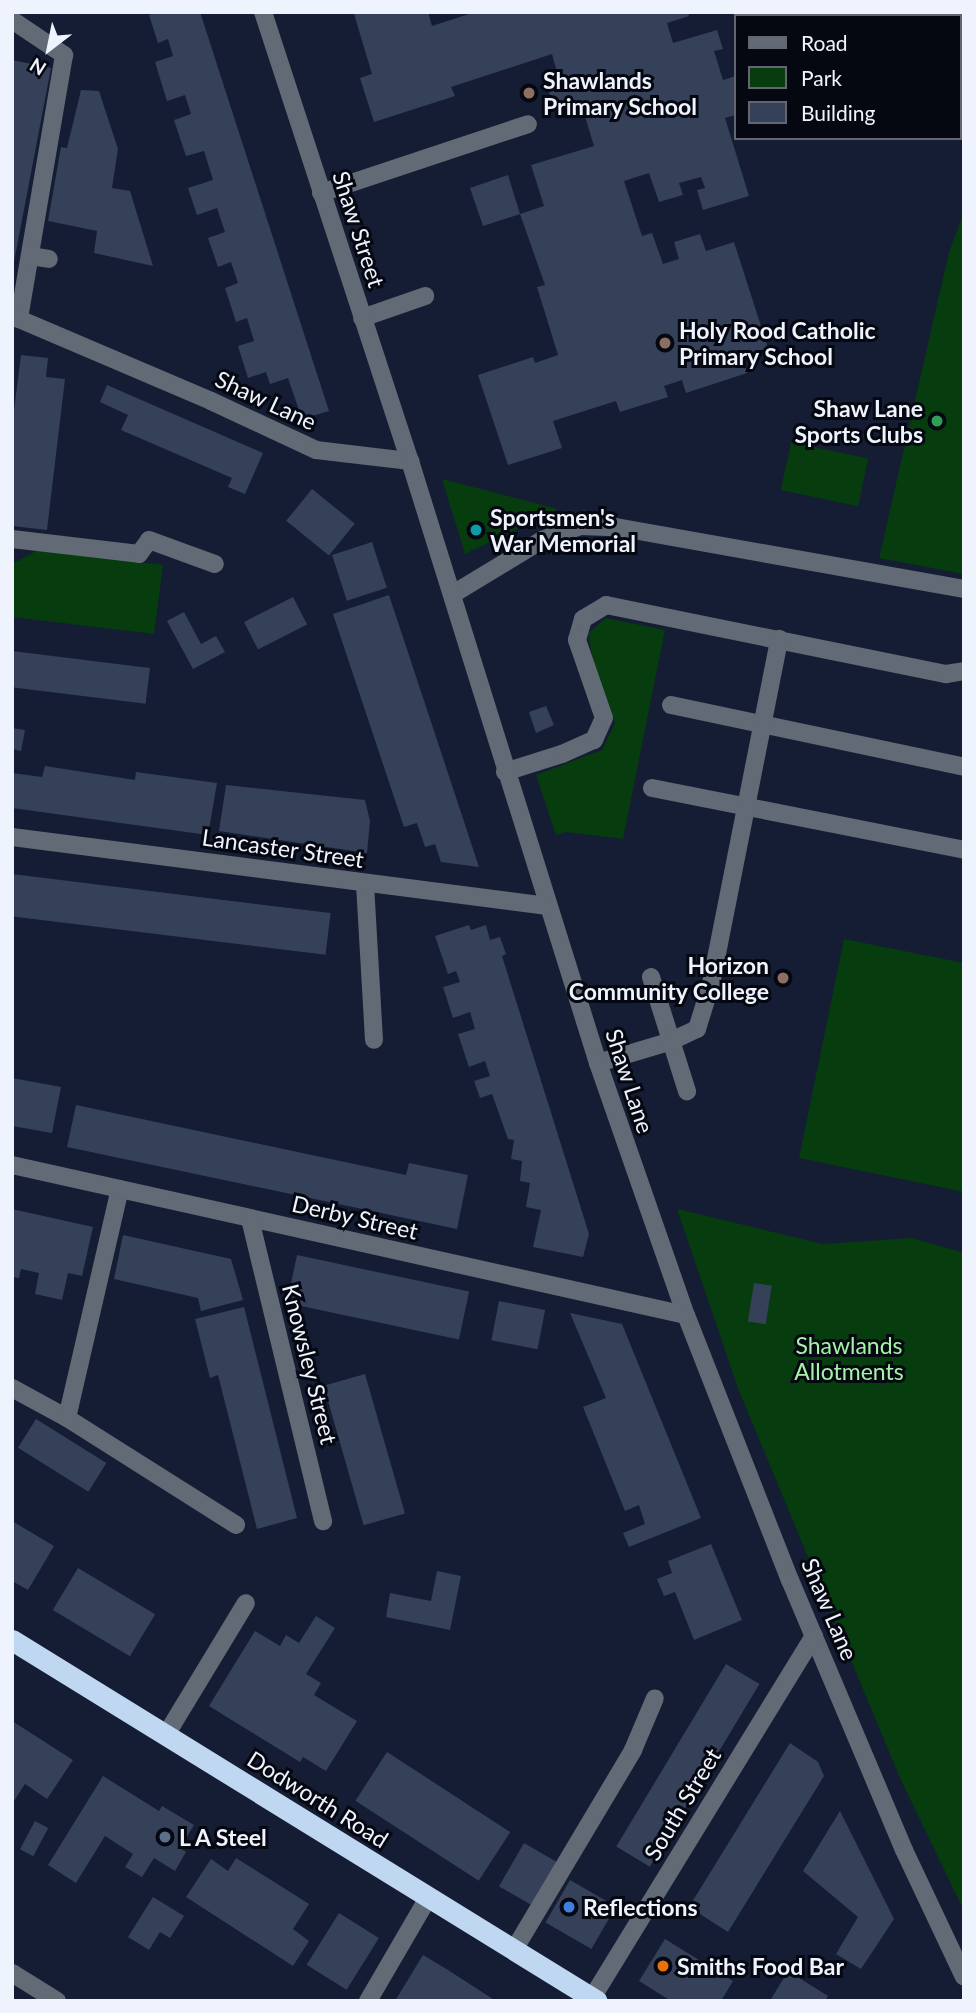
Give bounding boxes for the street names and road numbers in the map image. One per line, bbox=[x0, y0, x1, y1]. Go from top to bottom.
street label: Shaw Street bbox=[327, 167, 391, 291]
street label: Shaw Lane bbox=[211, 365, 321, 435]
street label: Lancaster Street bbox=[200, 823, 366, 873]
street label: Shaw Lane bbox=[600, 1025, 660, 1137]
street label: Derby Street bbox=[289, 1189, 421, 1245]
street label: Knowsley Street bbox=[277, 1281, 343, 1447]
street label: Shaw Lane bbox=[796, 1554, 864, 1664]
street label: South Street bbox=[638, 1743, 726, 1865]
street label: Dodworth Road bbox=[243, 1745, 393, 1853]

